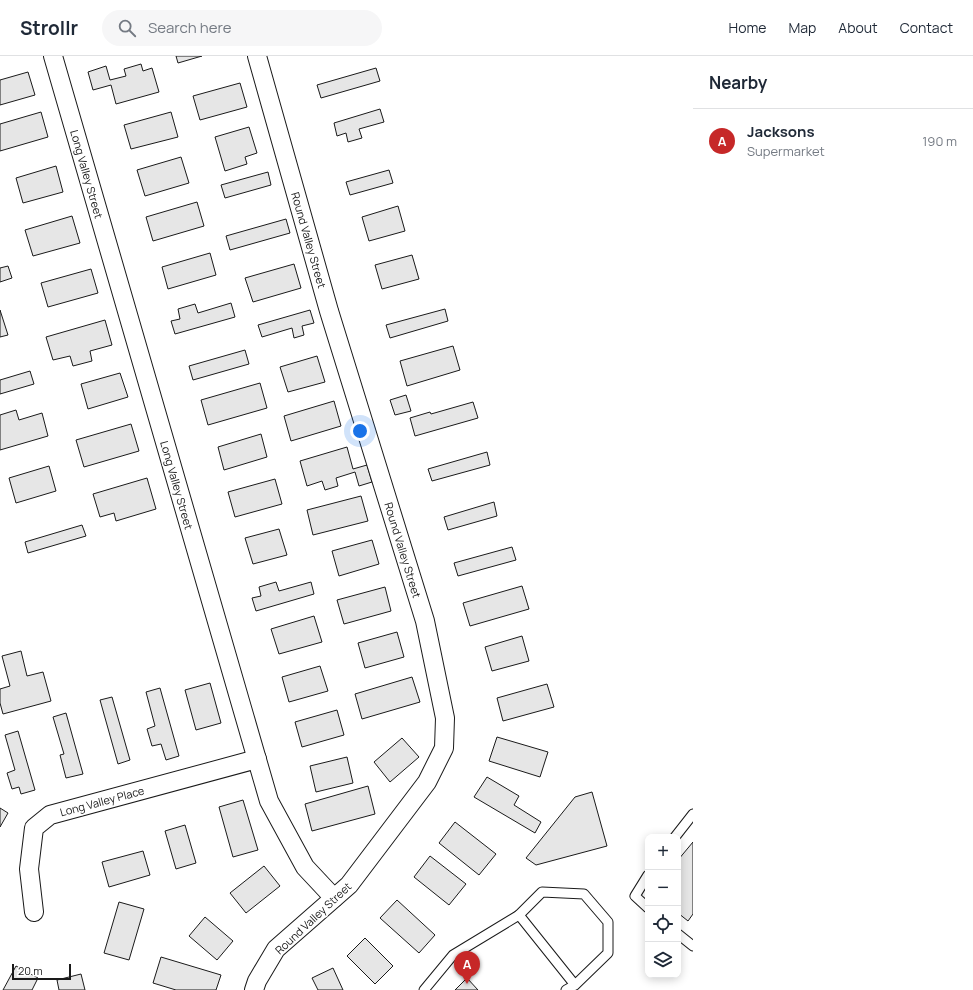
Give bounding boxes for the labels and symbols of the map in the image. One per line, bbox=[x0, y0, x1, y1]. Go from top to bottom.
street label: Long Valley Street bbox=[67, 128, 107, 220]
street label: Round Valley Street bbox=[288, 190, 330, 290]
your location bbox=[350, 421, 370, 441]
street label: Long Valley Street bbox=[157, 439, 197, 531]
street label: Round Valley Street bbox=[381, 500, 425, 600]
street label: Long Valley Place bbox=[58, 782, 146, 819]
street label: Round Valley Street bbox=[272, 879, 354, 957]
pin: A bbox=[454, 951, 480, 984]
scale bar bbox=[12, 962, 71, 981]

